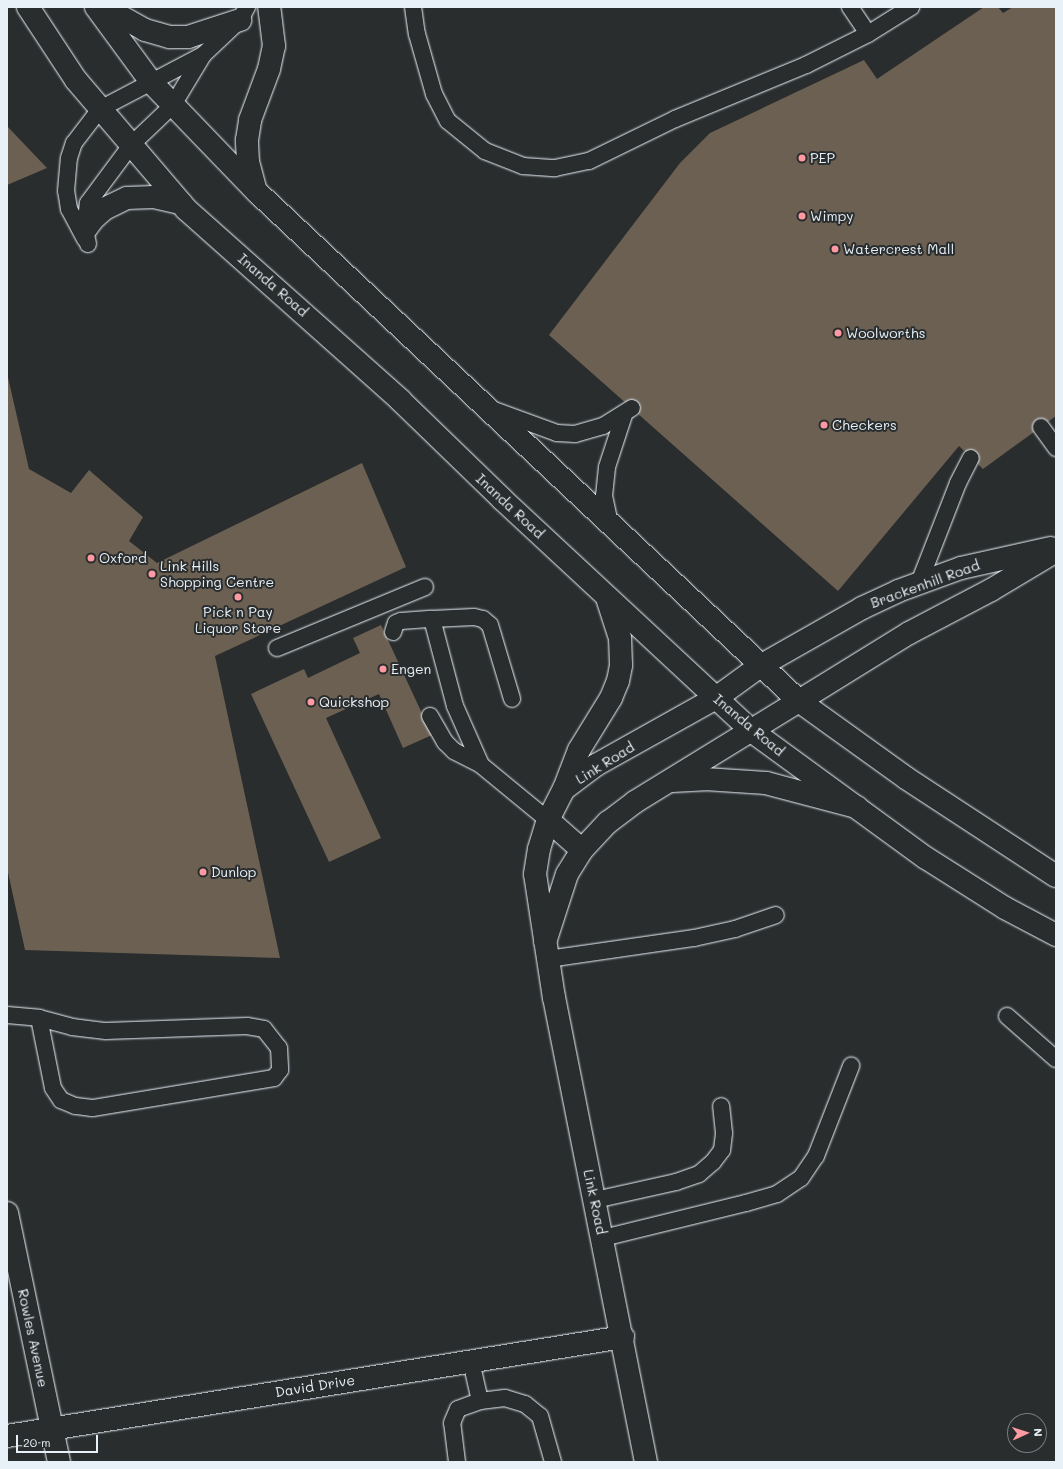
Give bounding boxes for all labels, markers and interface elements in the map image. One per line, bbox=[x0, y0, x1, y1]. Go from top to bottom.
place label: PEP bbox=[810, 150, 835, 166]
marker: PEP bbox=[797, 153, 807, 163]
place label: Wimpy bbox=[810, 208, 854, 224]
marker: Wimpy bbox=[797, 211, 807, 221]
place label: Watercrest Mall bbox=[843, 241, 954, 257]
marker: Watercrest Mall bbox=[830, 244, 840, 254]
street label: Inanda Road bbox=[235, 250, 311, 320]
place label: Woolworths bbox=[846, 325, 925, 341]
marker: Woolworths bbox=[833, 328, 843, 338]
place label: Checkers bbox=[832, 417, 897, 433]
marker: Checkers bbox=[819, 420, 829, 430]
street label: Inanda Road bbox=[472, 470, 548, 542]
place label: Oxford bbox=[99, 550, 147, 566]
marker: Oxford bbox=[86, 553, 96, 563]
street label: Brackenhill Road bbox=[868, 556, 982, 612]
place label: Link Hills Shopping Centre bbox=[160, 558, 274, 590]
marker: Link Hills Shopping Centre bbox=[147, 569, 157, 579]
marker: Pick n Pay Liquor Store bbox=[233, 592, 243, 602]
place label: Pick n Pay Liquor Store bbox=[195, 604, 281, 636]
place label: Engen bbox=[391, 661, 431, 677]
marker: Engen bbox=[378, 664, 388, 674]
street label: Inanda Road bbox=[710, 691, 788, 759]
place label: Quickshop bbox=[319, 694, 389, 710]
marker: Quickshop bbox=[306, 697, 316, 707]
street label: Link Road bbox=[572, 738, 638, 788]
place label: Dunlop bbox=[211, 864, 256, 880]
marker: Dunlop bbox=[198, 867, 208, 877]
street label: Link Road bbox=[580, 1168, 610, 1236]
street label: Rowles Avenue bbox=[14, 1287, 52, 1389]
street label: David Drive bbox=[274, 1371, 356, 1401]
north arrow bbox=[1007, 1413, 1047, 1453]
scale bar bbox=[18, 1427, 100, 1453]
text: N bbox=[1031, 1428, 1046, 1437]
text: 20 m bbox=[23, 1434, 51, 1450]

